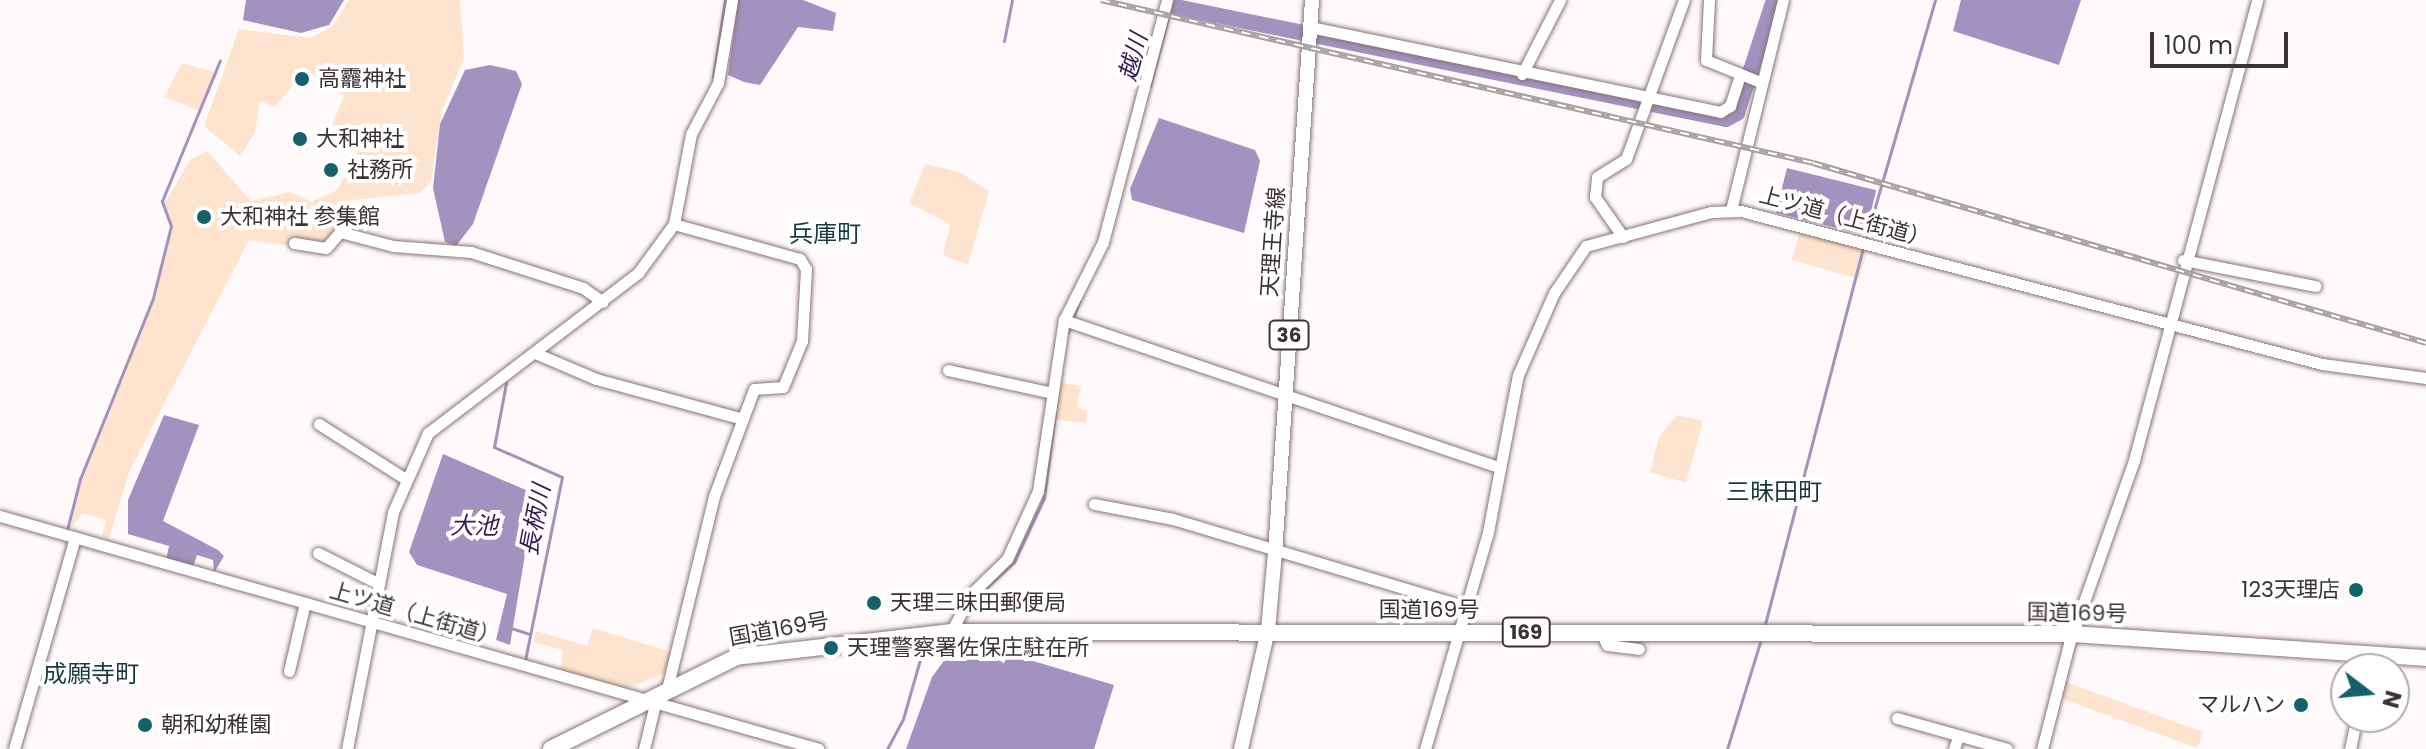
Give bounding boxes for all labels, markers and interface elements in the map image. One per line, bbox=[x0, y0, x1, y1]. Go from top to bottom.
scale bar bbox=[2154, 16, 2292, 66]
text: 100 m bbox=[2164, 29, 2233, 62]
water label: 越川 bbox=[1113, 30, 1153, 84]
place label: 高龗神社 bbox=[318, 66, 406, 92]
marker: 高龗神社 bbox=[293, 70, 311, 88]
place label: 大和神社 bbox=[316, 126, 404, 152]
marker: 大和神社 bbox=[291, 130, 309, 148]
place label: 社務所 bbox=[347, 157, 413, 183]
marker: 社務所 bbox=[322, 161, 340, 179]
street label: 上ツ道（上街道） bbox=[1757, 181, 1933, 253]
street label: 天理王寺線 bbox=[1256, 186, 1290, 298]
place label: 大和神社 参集館 bbox=[220, 204, 380, 230]
marker: 大和神社 参集館 bbox=[195, 208, 213, 226]
district label: 兵庫町 bbox=[789, 220, 861, 248]
road number: 36 bbox=[1267, 319, 1311, 351]
district label: 三昧田町 bbox=[1726, 478, 1822, 506]
water label: 長柄川 bbox=[514, 482, 556, 558]
water label: 大池 bbox=[450, 512, 498, 540]
street label: 上ツ道（上街道） bbox=[327, 577, 503, 651]
place label: 123天理店 bbox=[2241, 577, 2340, 603]
marker: 123天理店 bbox=[2347, 581, 2365, 599]
place label: 天理三昧田郵便局 bbox=[890, 590, 1066, 616]
marker: 天理三昧田郵便局 bbox=[865, 594, 883, 612]
street label: 国道169号 bbox=[1379, 597, 1479, 623]
street label: 国道169号 bbox=[2026, 599, 2128, 627]
street label: 国道169号 bbox=[727, 607, 831, 651]
road number: 169 bbox=[1500, 616, 1552, 648]
place label: 天理警察署佐保庄駐在所 bbox=[847, 635, 1089, 661]
marker: 天理警察署佐保庄駐在所 bbox=[822, 639, 840, 657]
north arrow bbox=[2330, 653, 2410, 733]
district label: 成願寺町 bbox=[43, 660, 139, 688]
text: N bbox=[2374, 687, 2409, 711]
place label: マルハン bbox=[2197, 692, 2285, 718]
marker: マルハン bbox=[2292, 696, 2310, 714]
place label: 朝和幼稚園 bbox=[161, 712, 271, 738]
marker: 朝和幼稚園 bbox=[136, 716, 154, 734]

